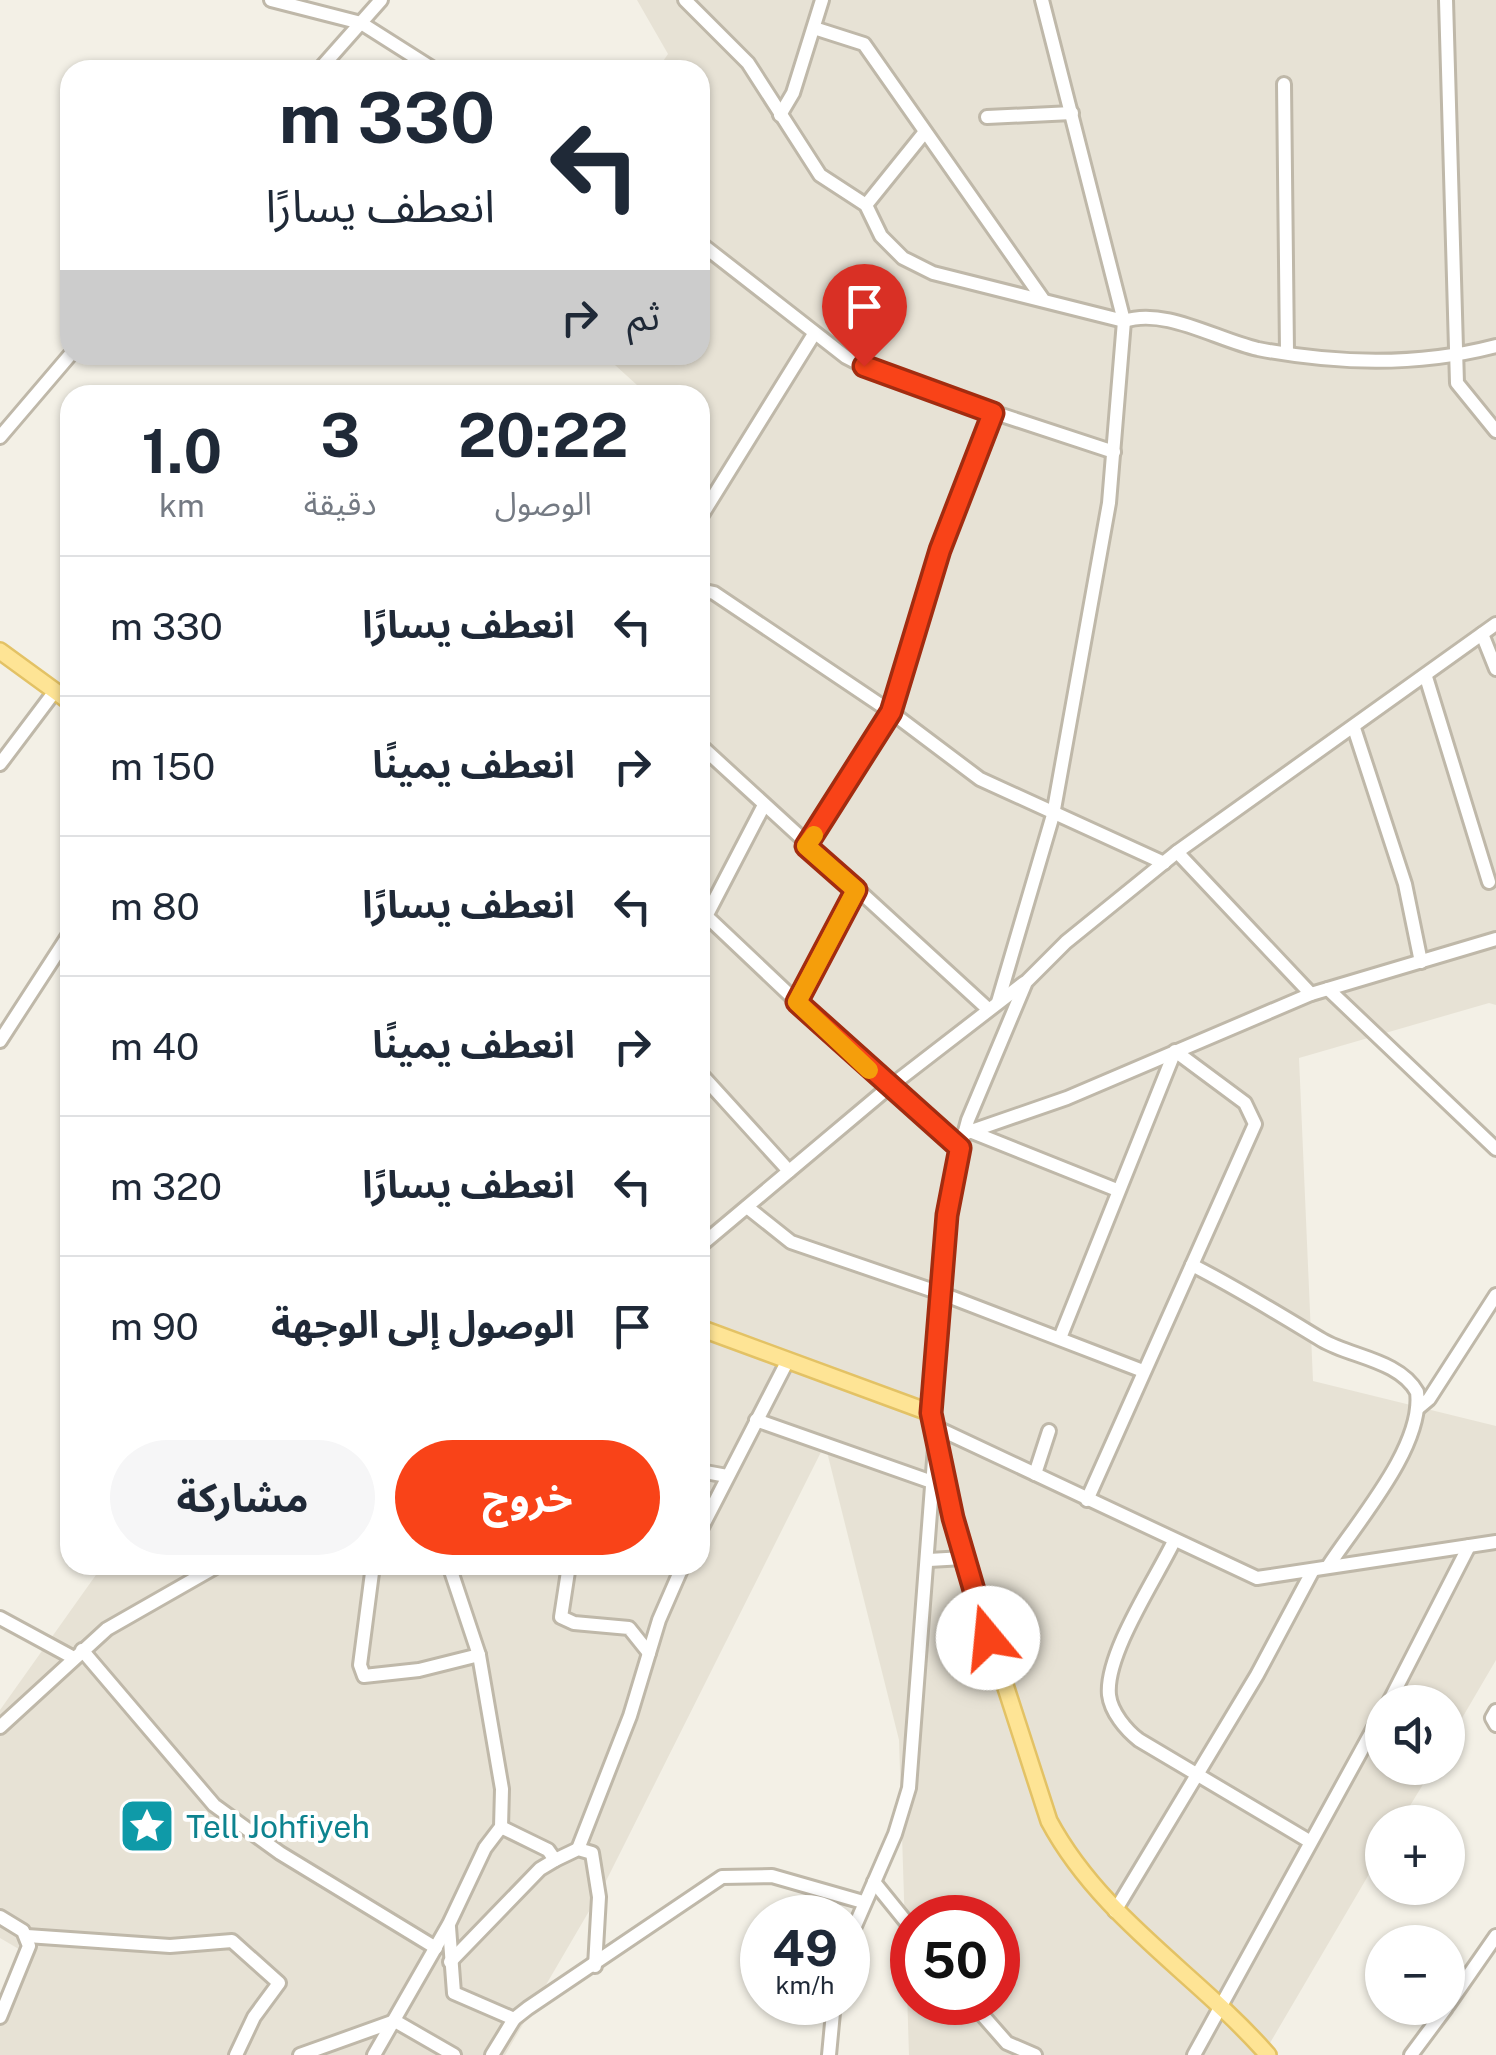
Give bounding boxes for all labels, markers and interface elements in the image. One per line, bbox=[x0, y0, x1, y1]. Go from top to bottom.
text: 330 m bbox=[279, 76, 495, 159]
icon: left bbox=[530, 100, 660, 230]
text: انعطف يسارًا bbox=[266, 179, 495, 232]
pin bbox=[822, 264, 907, 367]
icon: arrive bbox=[837, 279, 892, 334]
icon: right bbox=[552, 290, 607, 345]
text: ثم bbox=[627, 294, 660, 339]
text: 3 bbox=[320, 400, 360, 471]
text: 20:22 bbox=[458, 400, 628, 471]
text: 1.0 bbox=[142, 416, 222, 487]
text: دقيقة bbox=[304, 485, 377, 522]
text: الوصول bbox=[495, 485, 592, 522]
text: km bbox=[159, 487, 205, 524]
icon: left bbox=[605, 599, 660, 654]
text: انعطف يسارًا bbox=[362, 602, 575, 647]
text: 330 m bbox=[110, 604, 223, 649]
icon: right bbox=[605, 739, 660, 794]
text: انعطف يمينًا bbox=[372, 742, 575, 787]
text: 150 m bbox=[110, 744, 215, 789]
icon: left bbox=[605, 879, 660, 934]
text: انعطف يسارًا bbox=[362, 882, 575, 927]
text: 80 m bbox=[110, 884, 200, 929]
icon: right bbox=[605, 1019, 660, 1074]
text: انعطف يمينًا bbox=[372, 1022, 575, 1067]
text: 40 m bbox=[110, 1024, 199, 1069]
icon: left bbox=[605, 1159, 660, 1214]
text: انعطف يسارًا bbox=[362, 1162, 575, 1207]
text: 320 m bbox=[110, 1164, 222, 1209]
icon: arrive bbox=[605, 1299, 660, 1354]
text: الوصول إلى الوجهة bbox=[271, 1302, 575, 1347]
text: 90 m bbox=[110, 1304, 199, 1349]
button: مشاركة bbox=[110, 1440, 375, 1555]
button: خروج bbox=[395, 1440, 660, 1555]
position arrow bbox=[936, 1586, 1040, 1690]
map controls bbox=[1365, 1685, 1465, 2025]
button: sound bbox=[1365, 1685, 1465, 1785]
place icon: Tell Johfiyeh bbox=[117, 1796, 177, 1856]
button: + bbox=[1365, 1805, 1465, 1905]
place label: Tell Johfiyeh bbox=[186, 1808, 370, 1845]
speed limit sign: 50 bbox=[890, 1895, 1020, 2025]
text: 49 bbox=[772, 1918, 838, 1977]
button: − bbox=[1365, 1925, 1465, 2025]
text: km/h bbox=[776, 1970, 834, 2000]

